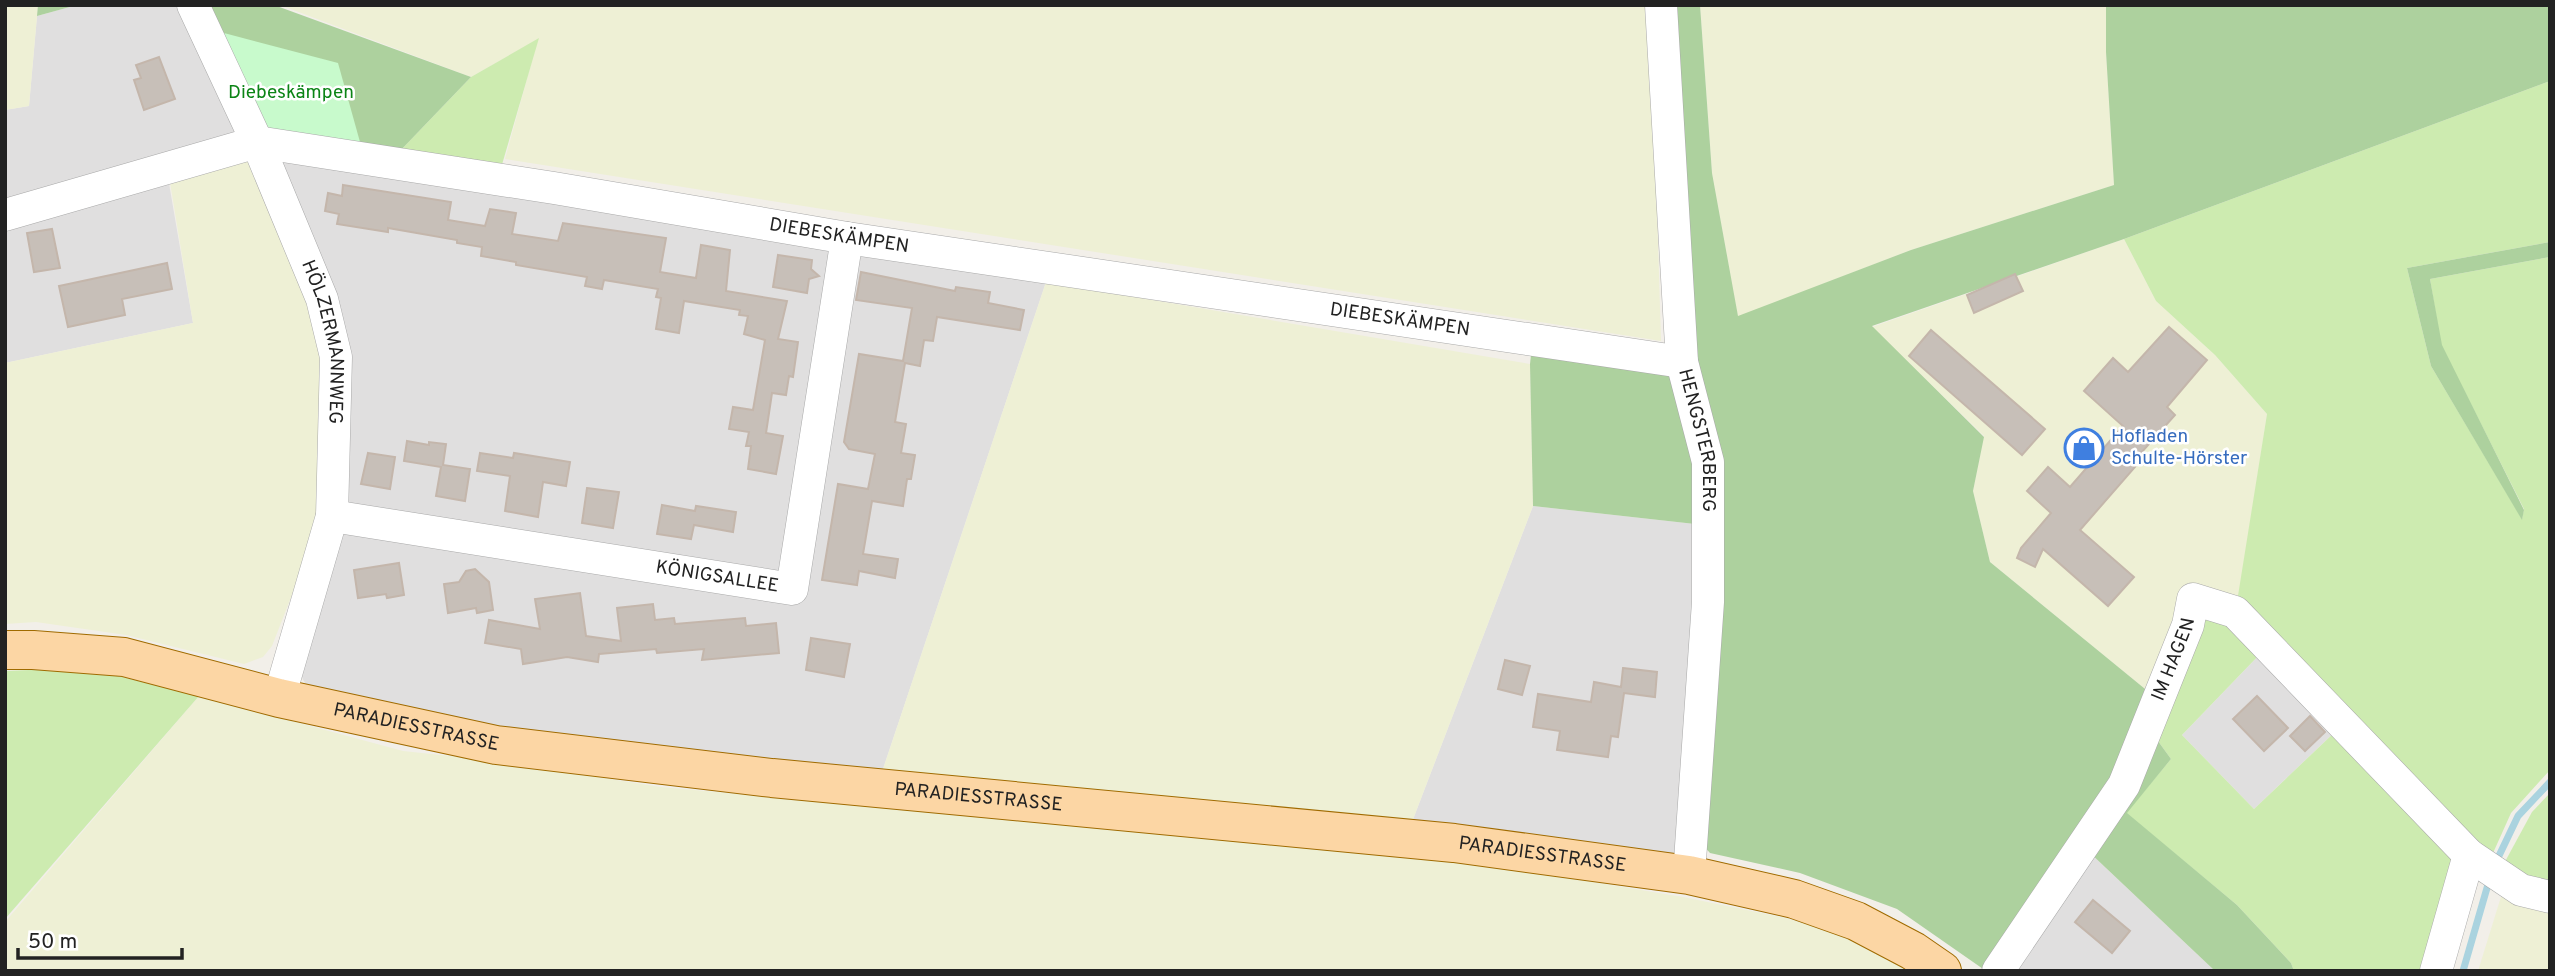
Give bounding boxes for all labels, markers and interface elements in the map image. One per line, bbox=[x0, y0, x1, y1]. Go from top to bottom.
park label: Diebeskämpen bbox=[228, 81, 354, 105]
street label: DIEBESKÄMPEN bbox=[767, 213, 911, 259]
street label: HÖLZERMANNWEG bbox=[295, 256, 348, 424]
street label: DIEBESKÄMPEN bbox=[1328, 298, 1471, 342]
street label: HENGSTERBERG bbox=[1672, 366, 1720, 512]
place label: Hofladen Schulte-Hörster bbox=[2111, 425, 2248, 471]
shop icon: Hofladen Schulte-Hörster bbox=[2063, 427, 2105, 469]
street label: KÖNIGSALLEE bbox=[654, 556, 781, 599]
street label: IM HAGEN bbox=[2147, 616, 2201, 705]
street label: PARADIESSTRASSE bbox=[331, 698, 501, 757]
street label: PARADIESSTRASSE bbox=[893, 778, 1064, 818]
street label: PARADIESSTRASSE bbox=[1457, 832, 1628, 878]
scale bar bbox=[18, 916, 182, 960]
text: 50 m bbox=[28, 929, 77, 956]

